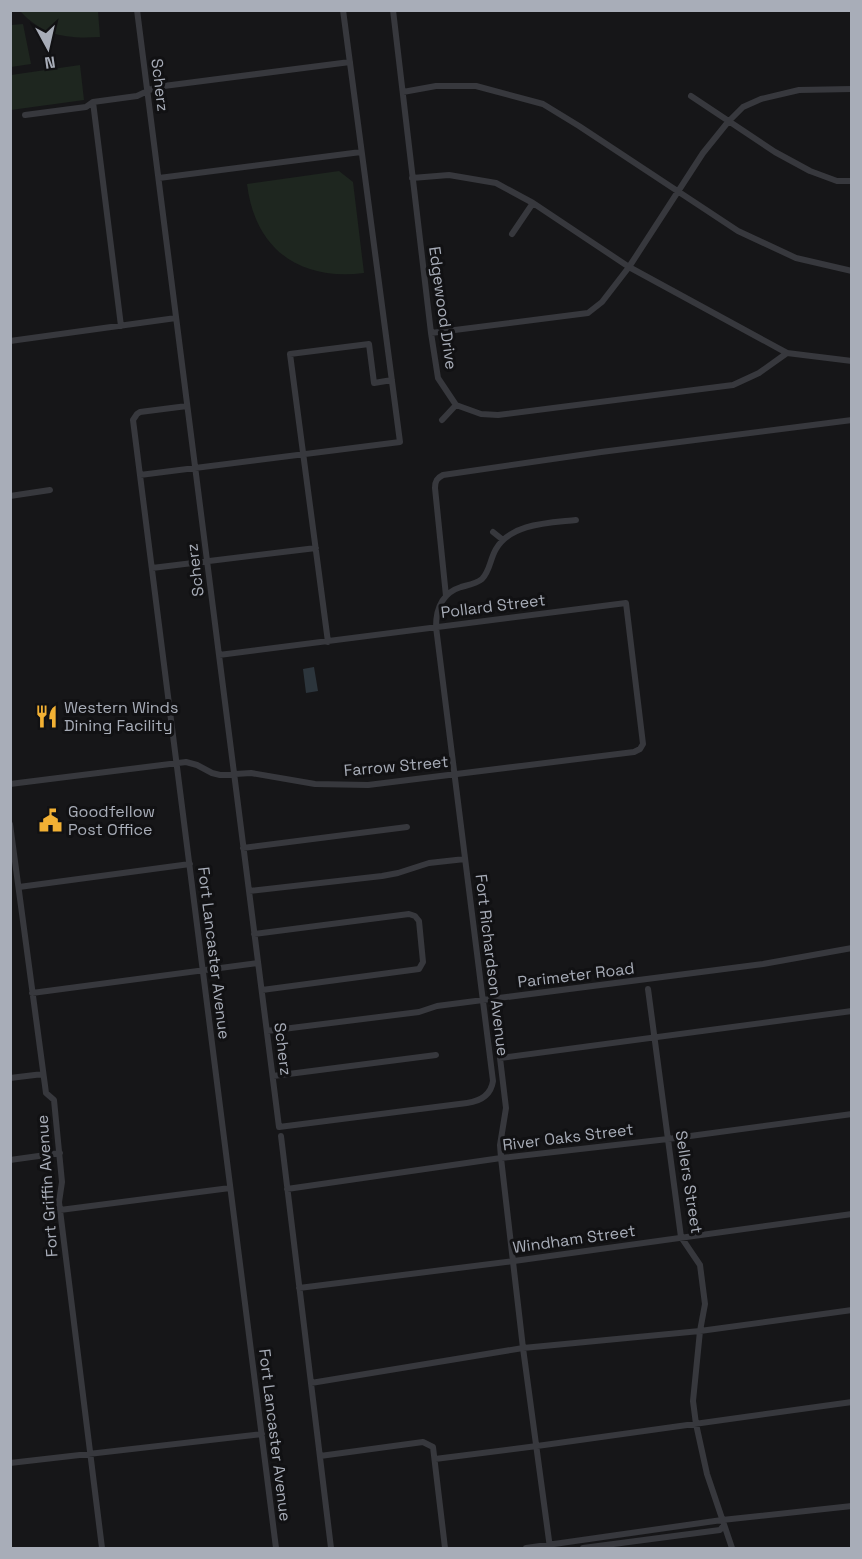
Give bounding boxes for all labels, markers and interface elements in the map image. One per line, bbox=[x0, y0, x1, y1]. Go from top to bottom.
north arrow bbox=[18, 18, 78, 78]
text: N bbox=[43, 51, 57, 74]
street label: Scherz bbox=[146, 57, 174, 113]
street label: Edgewood Drive bbox=[424, 245, 462, 371]
street label: Scherz bbox=[181, 542, 209, 598]
street label: Pollard Street bbox=[439, 589, 547, 623]
place label: Western Winds Dining Facility bbox=[64, 697, 178, 736]
restaurant icon: Western Winds Dining Facility bbox=[33, 703, 59, 729]
street label: Farrow Street bbox=[343, 751, 449, 781]
place label: Goodfellow Post Office bbox=[68, 801, 155, 840]
public building icon: Goodfellow Post Office bbox=[37, 807, 63, 833]
street label: Fort Lancaster Avenue bbox=[193, 866, 235, 1040]
street label: Fort Richardson Avenue bbox=[470, 873, 514, 1057]
street label: Parimeter Road bbox=[516, 957, 636, 993]
street label: Scherz bbox=[269, 1021, 297, 1077]
street label: Fort Griffin Avenue bbox=[32, 1114, 62, 1258]
street label: River Oaks Street bbox=[501, 1119, 635, 1155]
street label: Sellers Street bbox=[671, 1129, 707, 1235]
street label: Windham Street bbox=[511, 1220, 637, 1258]
street label: Fort Lancaster Avenue bbox=[254, 1348, 296, 1522]

